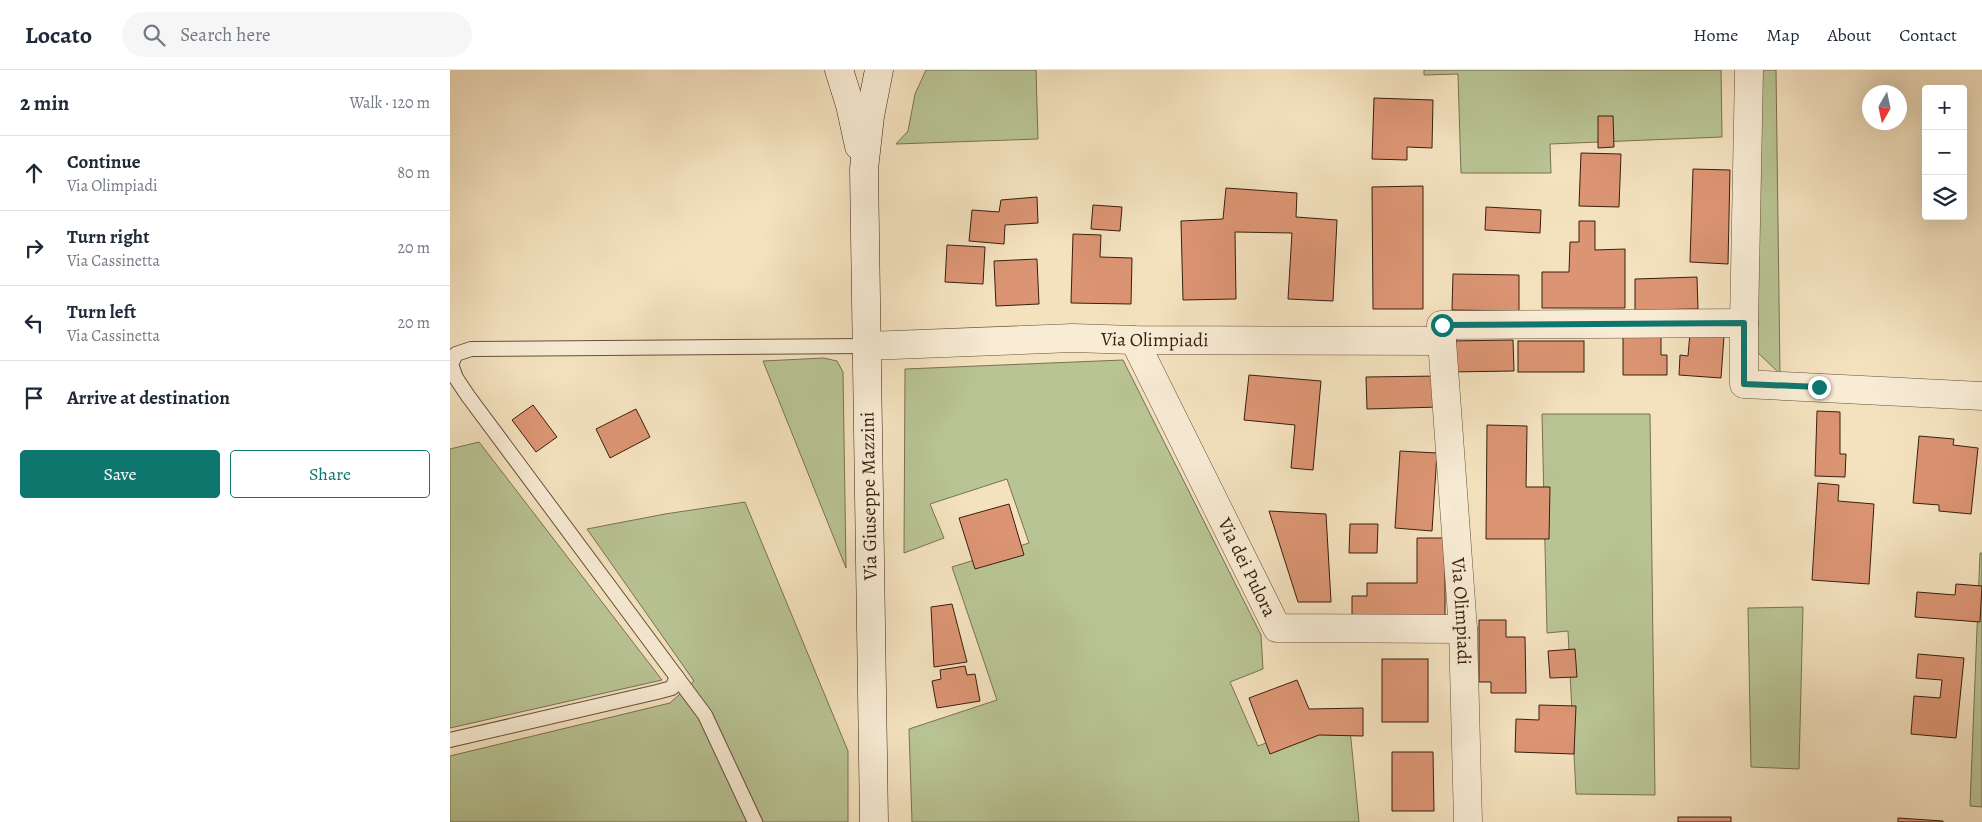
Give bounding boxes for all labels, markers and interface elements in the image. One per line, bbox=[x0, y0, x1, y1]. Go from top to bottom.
search box bbox=[122, 12, 472, 57]
text: Locato bbox=[25, 19, 92, 51]
icon: search bbox=[140, 21, 168, 49]
text: Search here bbox=[180, 22, 271, 48]
text: Home bbox=[1693, 23, 1738, 47]
text: Map bbox=[1766, 23, 1799, 47]
text: About bbox=[1827, 23, 1871, 47]
text: Contact bbox=[1899, 23, 1957, 47]
north arrow bbox=[1862, 85, 1907, 130]
map controls bbox=[1922, 85, 1967, 220]
button: + bbox=[1922, 85, 1967, 130]
text: 2 min bbox=[20, 89, 69, 117]
text: Walk · 120 m bbox=[349, 92, 430, 114]
button: − bbox=[1922, 130, 1967, 175]
text: Continue bbox=[67, 149, 141, 175]
icon: ahead bbox=[20, 159, 48, 187]
text: 80 m bbox=[397, 162, 430, 184]
text: Via Olimpiadi bbox=[67, 175, 158, 197]
button: layers bbox=[1922, 175, 1967, 220]
text: Turn right bbox=[67, 224, 149, 250]
icon: right bbox=[20, 234, 48, 262]
text: 20 m bbox=[397, 237, 430, 259]
text: Via Cassinetta bbox=[67, 250, 160, 272]
text: Turn left bbox=[67, 299, 136, 325]
icon: left bbox=[20, 309, 48, 337]
text: 20 m bbox=[397, 312, 430, 334]
route start bbox=[1431, 314, 1454, 337]
text: Via Cassinetta bbox=[67, 325, 160, 347]
street label: Via Olimpiadi bbox=[1100, 326, 1209, 353]
route end bbox=[1808, 376, 1831, 399]
icon: arrive bbox=[20, 384, 48, 412]
text: Arrive at destination bbox=[67, 385, 230, 411]
street label: Via Giuseppe Mazzini bbox=[855, 411, 883, 582]
button: Save bbox=[20, 450, 220, 498]
button: Share bbox=[230, 450, 430, 498]
street label: Via dei Pulora bbox=[1211, 513, 1283, 622]
street label: Via Olimpiadi bbox=[1445, 556, 1477, 665]

